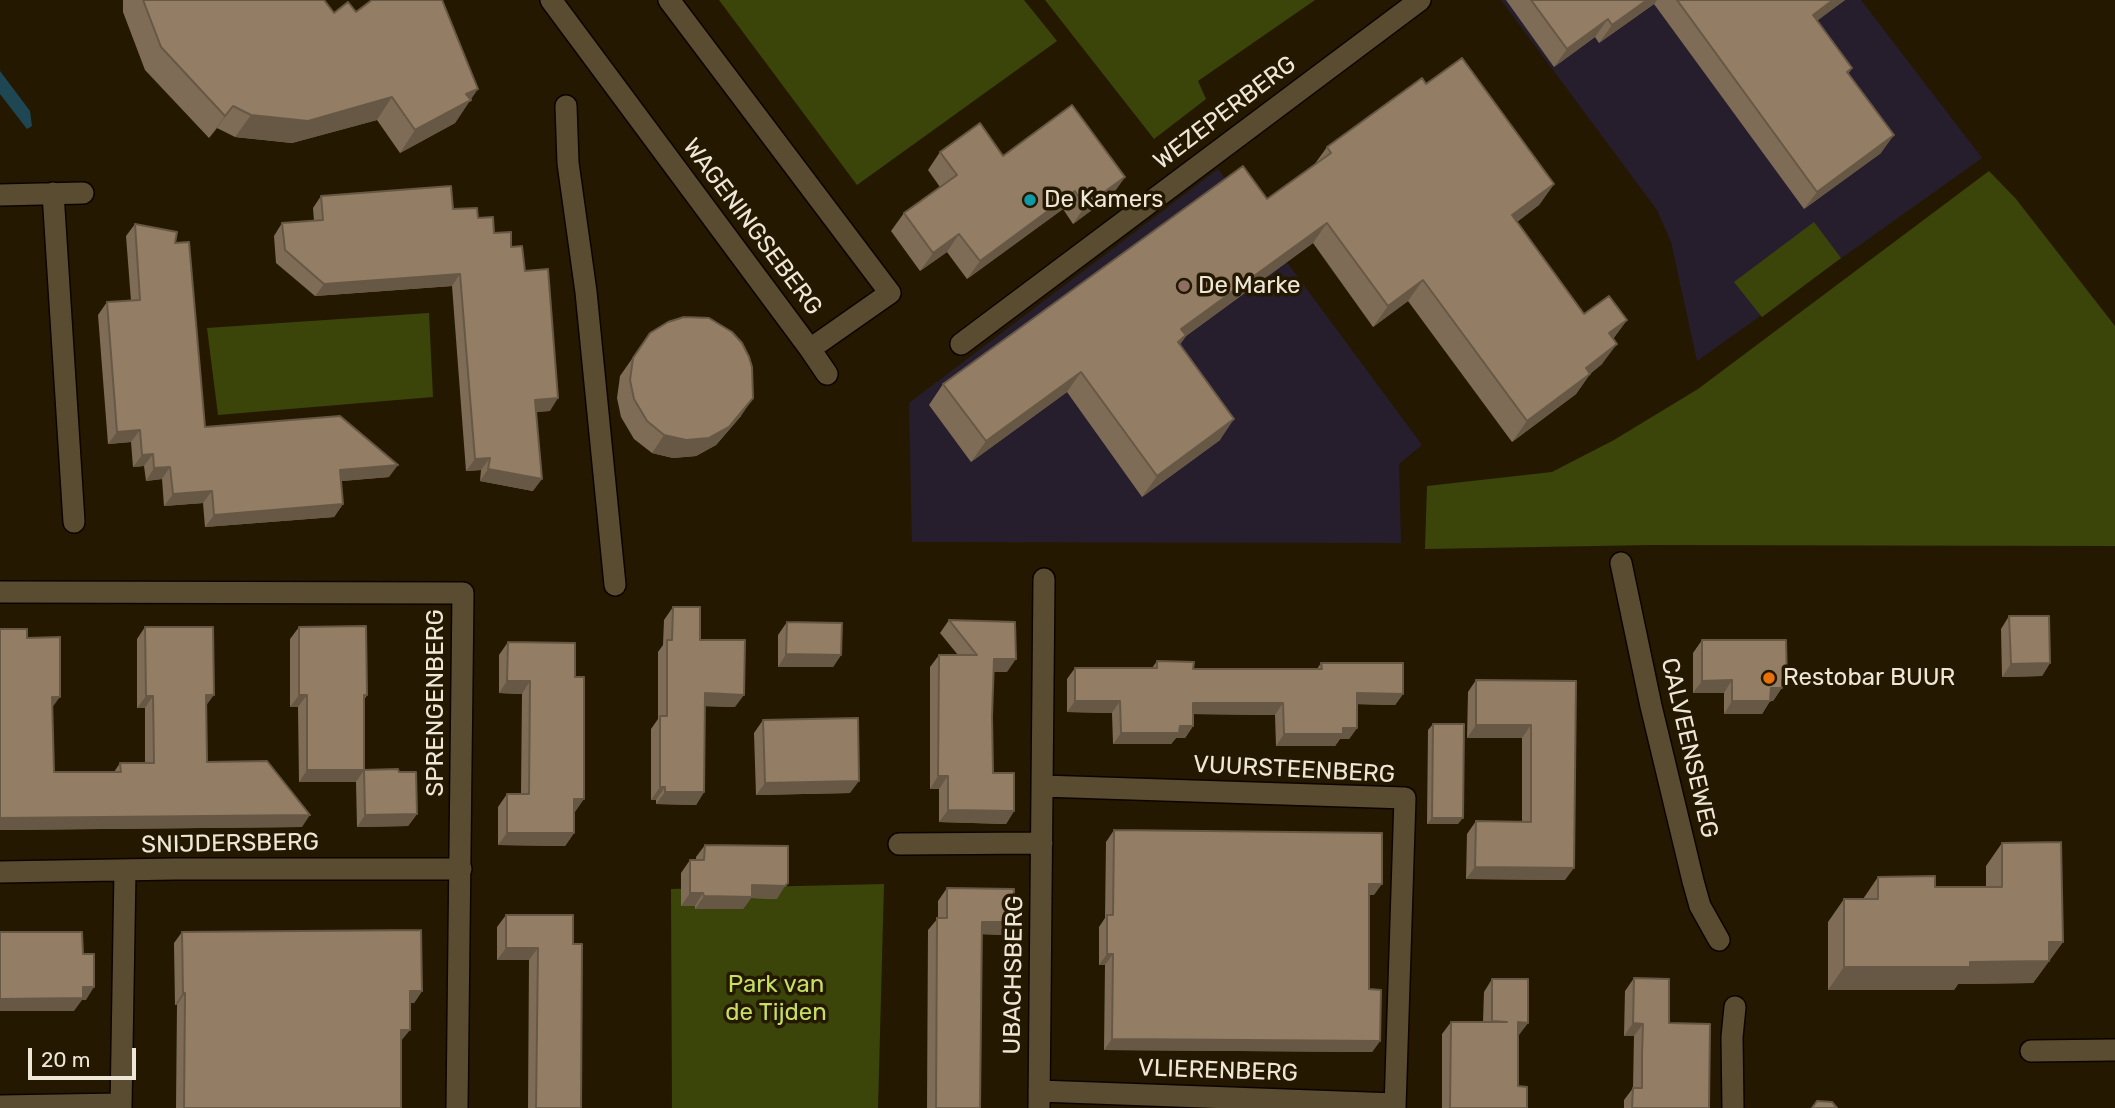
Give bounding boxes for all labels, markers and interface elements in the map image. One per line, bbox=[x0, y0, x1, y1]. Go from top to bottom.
street label: WEZEPERBERG bbox=[1148, 50, 1302, 176]
street label: WAGENINGSEBERG bbox=[676, 133, 828, 321]
place label: De Kamers bbox=[1044, 186, 1163, 214]
marker: De Kamers bbox=[1022, 192, 1038, 208]
place label: De Marke bbox=[1198, 272, 1301, 300]
marker: De Marke bbox=[1176, 278, 1192, 294]
street label: SPRENGENBERG bbox=[422, 609, 450, 797]
street label: CALVEENSEWEG bbox=[1654, 655, 1724, 841]
place label: Restobar BUUR bbox=[1783, 664, 1955, 692]
marker: Restobar BUUR bbox=[1761, 670, 1777, 686]
street label: VUURSTEENBERG bbox=[1192, 750, 1396, 790]
street label: SNIJDERSBERG bbox=[141, 828, 319, 860]
street label: UBACHSBERG bbox=[998, 895, 1030, 1055]
park label: Park van de Tijden bbox=[725, 971, 827, 1027]
scale bar bbox=[32, 1034, 140, 1078]
text: 20 m bbox=[41, 1047, 90, 1072]
street label: VLIERENBERG bbox=[1138, 1054, 1298, 1088]

